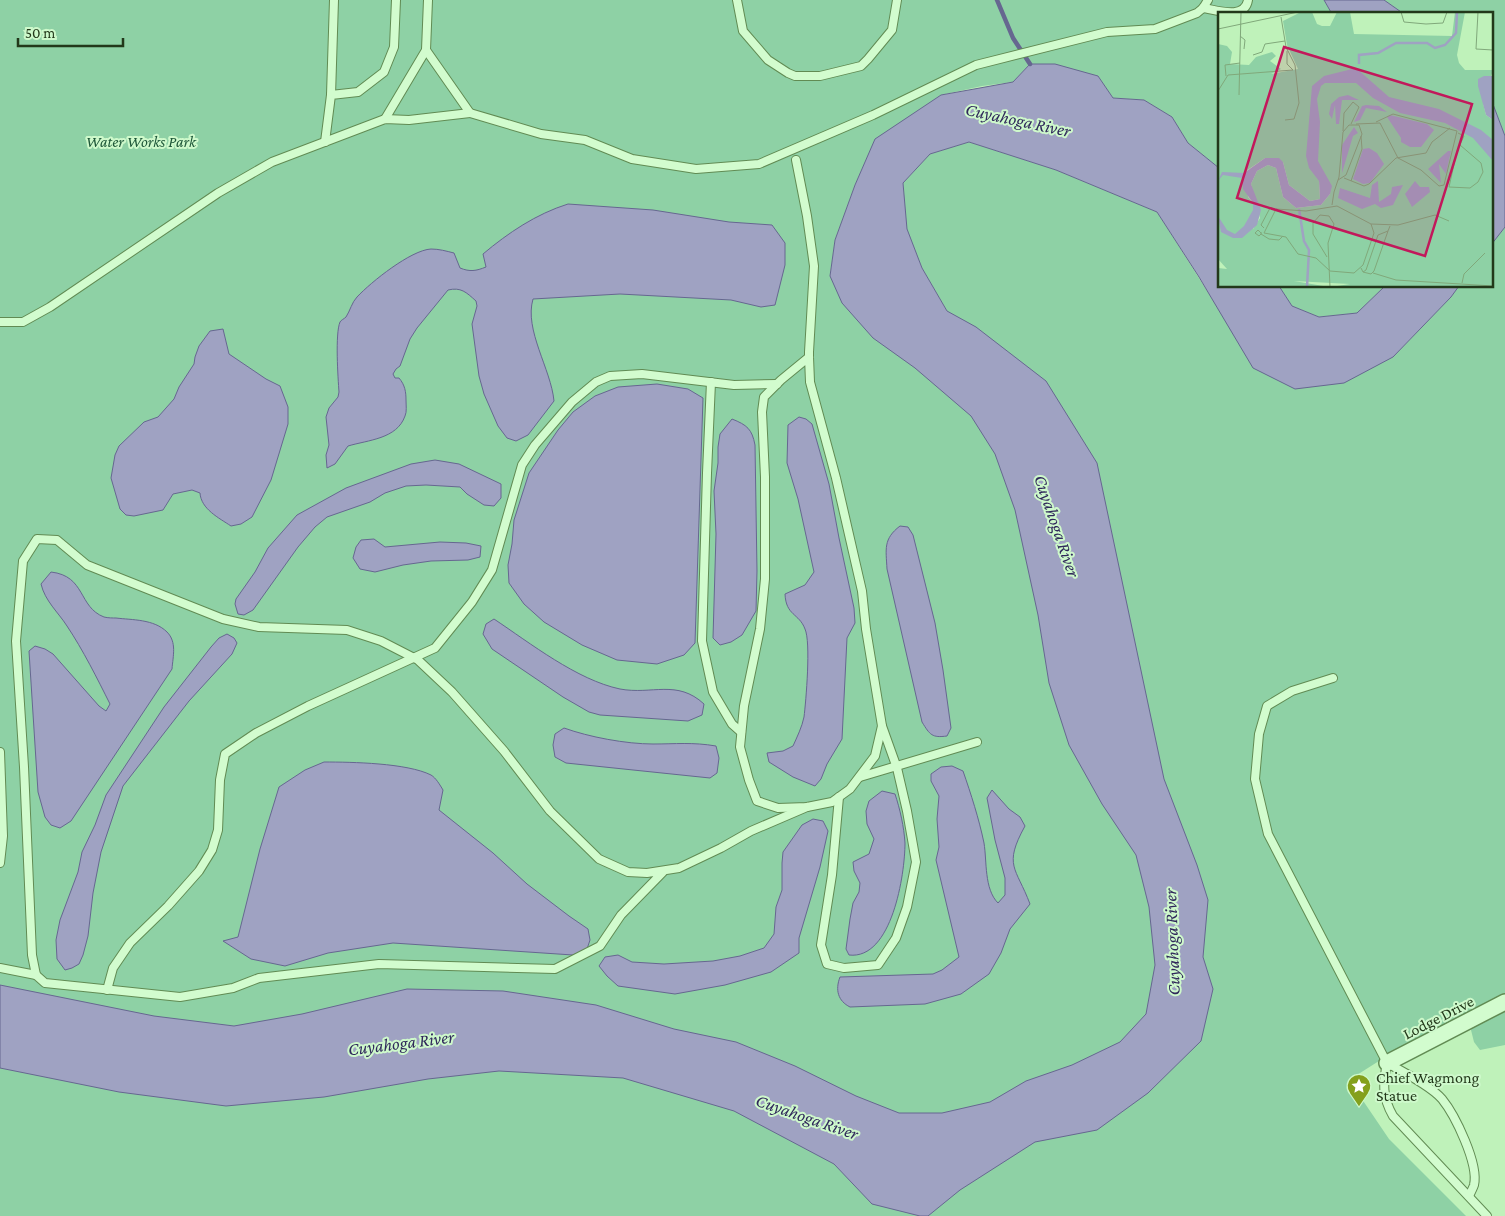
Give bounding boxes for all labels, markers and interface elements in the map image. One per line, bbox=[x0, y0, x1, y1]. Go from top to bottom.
inset map bbox=[1218, 12, 1492, 288]
scale bar bbox=[18, 15, 122, 47]
text: 50 m bbox=[25, 25, 55, 41]
water label: Cuyahoga River bbox=[964, 99, 1073, 141]
park label: Water Works Park bbox=[86, 133, 197, 150]
water label: Cuyahoga River bbox=[1030, 472, 1084, 580]
water label: Cuyahoga River bbox=[1160, 888, 1184, 996]
street label: Lodge Drive bbox=[1400, 992, 1477, 1043]
water label: Cuyahoga River bbox=[347, 1026, 456, 1059]
place label: Chief Wagmong Statue bbox=[1376, 1069, 1479, 1104]
place icon: Chief Wagmong Statue bbox=[1346, 1073, 1372, 1107]
water label: Cuyahoga River bbox=[753, 1090, 861, 1144]

